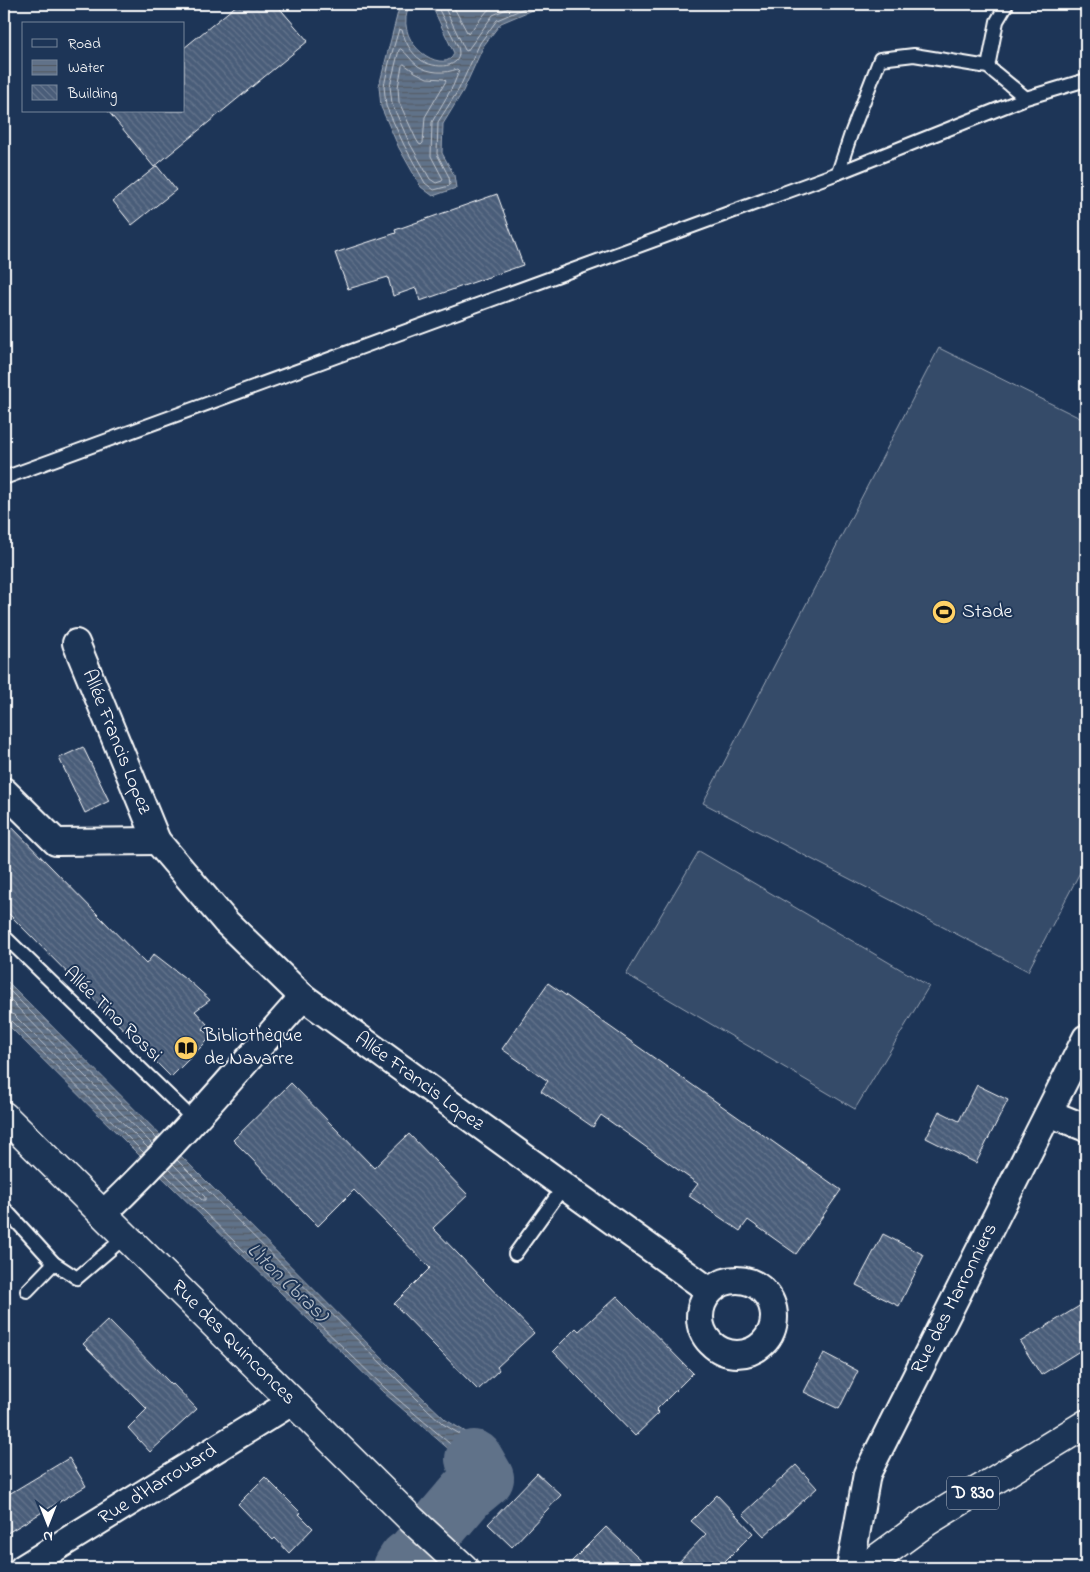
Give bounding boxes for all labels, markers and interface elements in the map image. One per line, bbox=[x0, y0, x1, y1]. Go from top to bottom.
legend bbox=[22, 22, 185, 112]
text: Road bbox=[68, 33, 101, 55]
text: Water bbox=[68, 57, 104, 79]
text: Building bbox=[67, 83, 117, 106]
place label: Stade bbox=[962, 598, 1013, 627]
sports icon: Stade bbox=[931, 599, 957, 625]
street label: Allée Francis Lopez bbox=[74, 665, 158, 819]
street label: Allée Tino Rossi bbox=[56, 960, 168, 1070]
place label: Bibliothèque de Navarre bbox=[203, 1022, 302, 1074]
street label: Allée Francis Lopez bbox=[348, 1025, 490, 1139]
library icon: Bibliothèque de Navarre bbox=[173, 1035, 199, 1061]
street label: Rue des Marronniers bbox=[904, 1218, 1006, 1380]
water label: L'Iton (bras) bbox=[240, 1236, 336, 1331]
street label: Rue des Quinconces bbox=[164, 1274, 302, 1412]
street label: Rue d'Harrouard bbox=[93, 1437, 223, 1533]
road number: D 830 bbox=[947, 1476, 999, 1510]
north arrow bbox=[22, 1500, 72, 1550]
text: N bbox=[43, 1525, 53, 1546]

